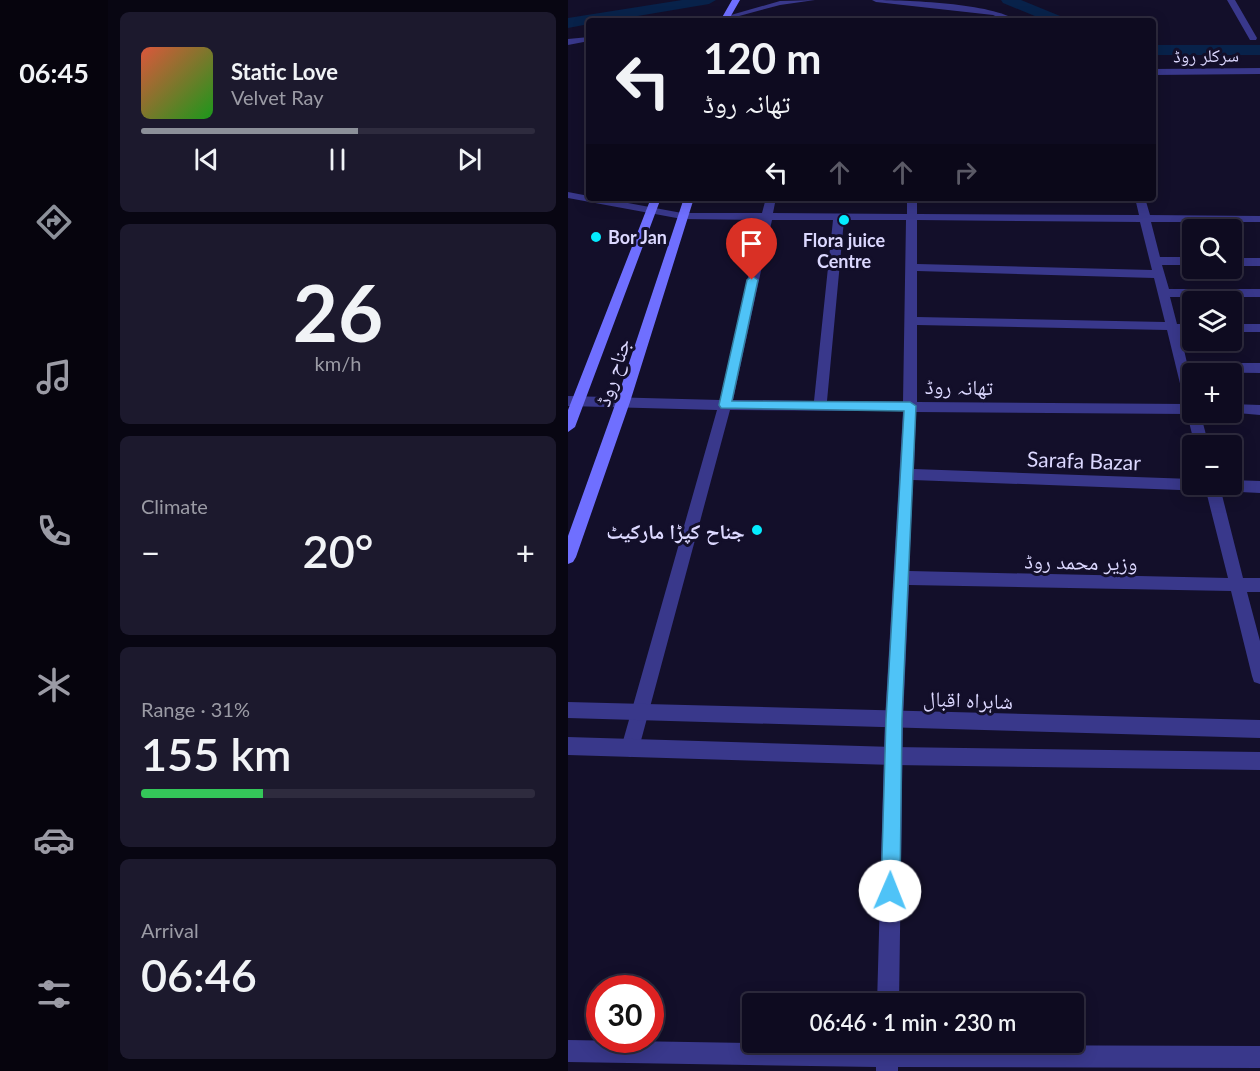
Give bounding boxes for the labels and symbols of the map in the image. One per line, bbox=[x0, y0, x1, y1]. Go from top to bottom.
street label: سرکلر روڈ bbox=[1173, 43, 1239, 67]
marker: Flora juice Centre bbox=[837, 213, 851, 227]
pin bbox=[726, 218, 777, 280]
place label: Bor Jan bbox=[608, 226, 667, 248]
place label: Flora juice Centre bbox=[803, 229, 886, 272]
marker: Bor Jan bbox=[589, 230, 603, 244]
street label: جناح روڈ bbox=[589, 335, 637, 410]
street label: تھانہ روڈ bbox=[925, 373, 993, 400]
street label: Sarafa Bazar bbox=[1027, 446, 1142, 474]
place label: جناح کپڑا مارکیٹ bbox=[606, 518, 745, 545]
marker: جناح کپڑا مارکیٹ bbox=[750, 523, 764, 537]
street label: وزیر محمد روڈ bbox=[1024, 548, 1138, 575]
street label: شاہراہ اقبال bbox=[923, 685, 1013, 714]
position arrow bbox=[858, 859, 922, 923]
speed limit sign: 30 bbox=[586, 975, 664, 1053]

